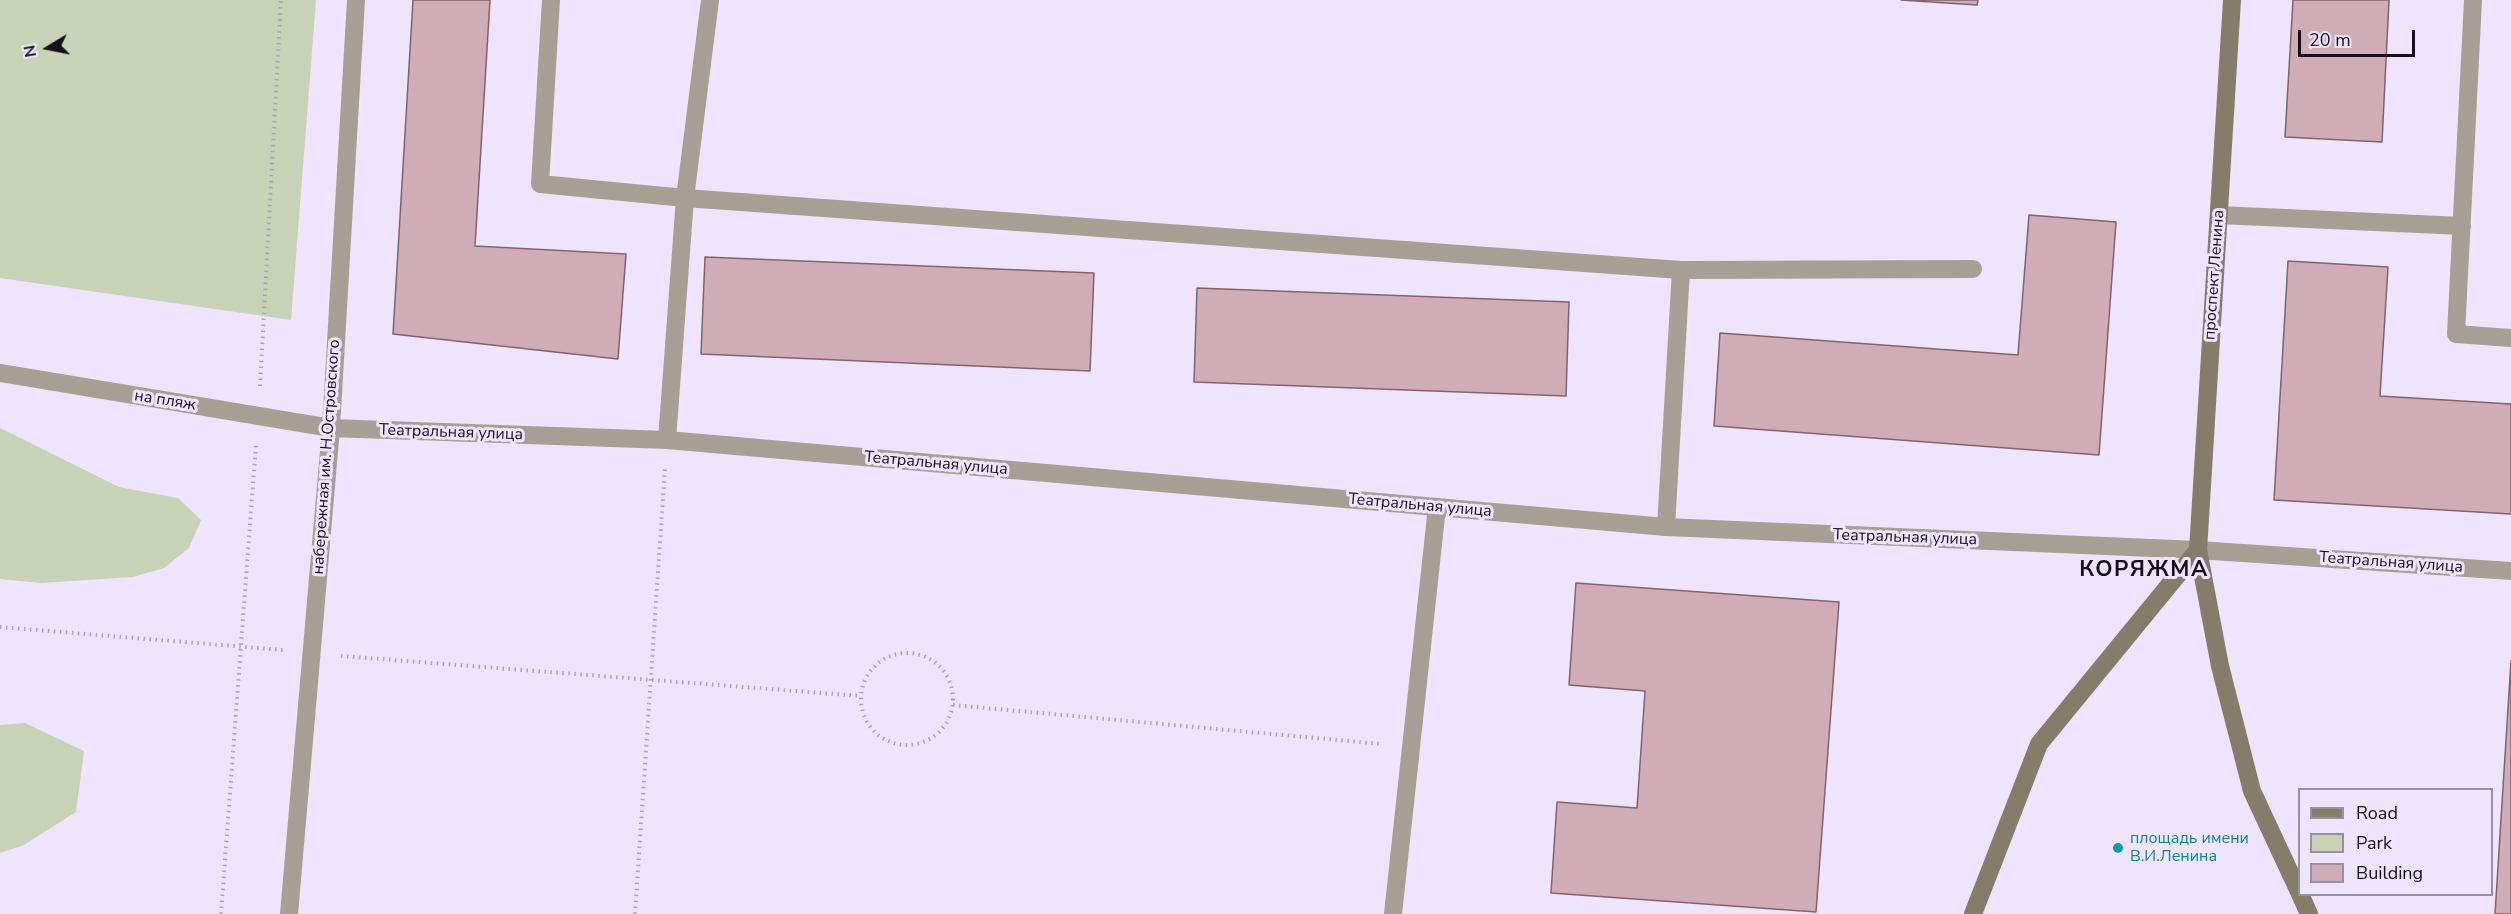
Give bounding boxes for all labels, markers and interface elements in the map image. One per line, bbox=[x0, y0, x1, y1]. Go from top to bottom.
north arrow bbox=[18, 18, 78, 78]
scale bar bbox=[2301, 18, 2418, 56]
text: 20 m bbox=[2309, 28, 2351, 52]
text: N bbox=[18, 43, 42, 59]
street label: проспект Ленина bbox=[2201, 209, 2229, 341]
street label: набережная им. Н.Островского bbox=[309, 339, 345, 575]
street label: на пляж bbox=[133, 387, 197, 415]
street label: Театральная улица bbox=[379, 421, 523, 445]
street label: Театральная улица bbox=[863, 448, 1009, 480]
street label: Театральная улица bbox=[1347, 490, 1493, 522]
street label: Театральная улица bbox=[1833, 526, 1977, 550]
street label: Театральная улица bbox=[2318, 548, 2464, 578]
district label: КОРЯЖМА bbox=[2079, 558, 2209, 584]
legend bbox=[2298, 788, 2493, 896]
text: Road bbox=[2356, 801, 2398, 825]
place label: площадь имени В.И.Ленина bbox=[2130, 829, 2249, 867]
text: Park bbox=[2356, 831, 2392, 855]
marker: площадь имени В.И.Ленина bbox=[2111, 841, 2125, 855]
text: Building bbox=[2356, 861, 2423, 885]

